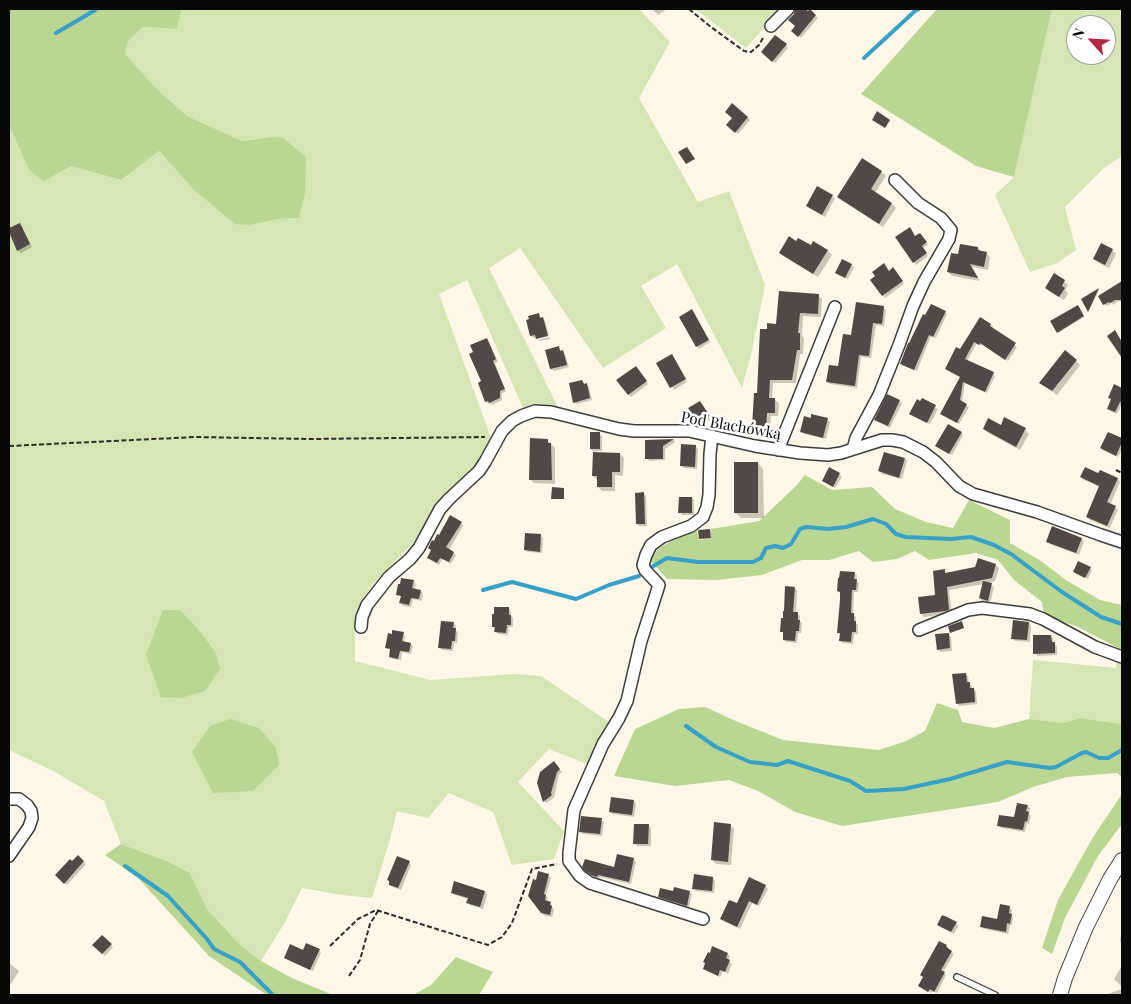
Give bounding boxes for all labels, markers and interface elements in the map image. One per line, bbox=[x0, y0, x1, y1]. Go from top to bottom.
north arrow bbox=[1066, 15, 1116, 65]
text: N bbox=[1067, 25, 1089, 42]
street label: Pod Blachówką bbox=[680, 408, 782, 444]

